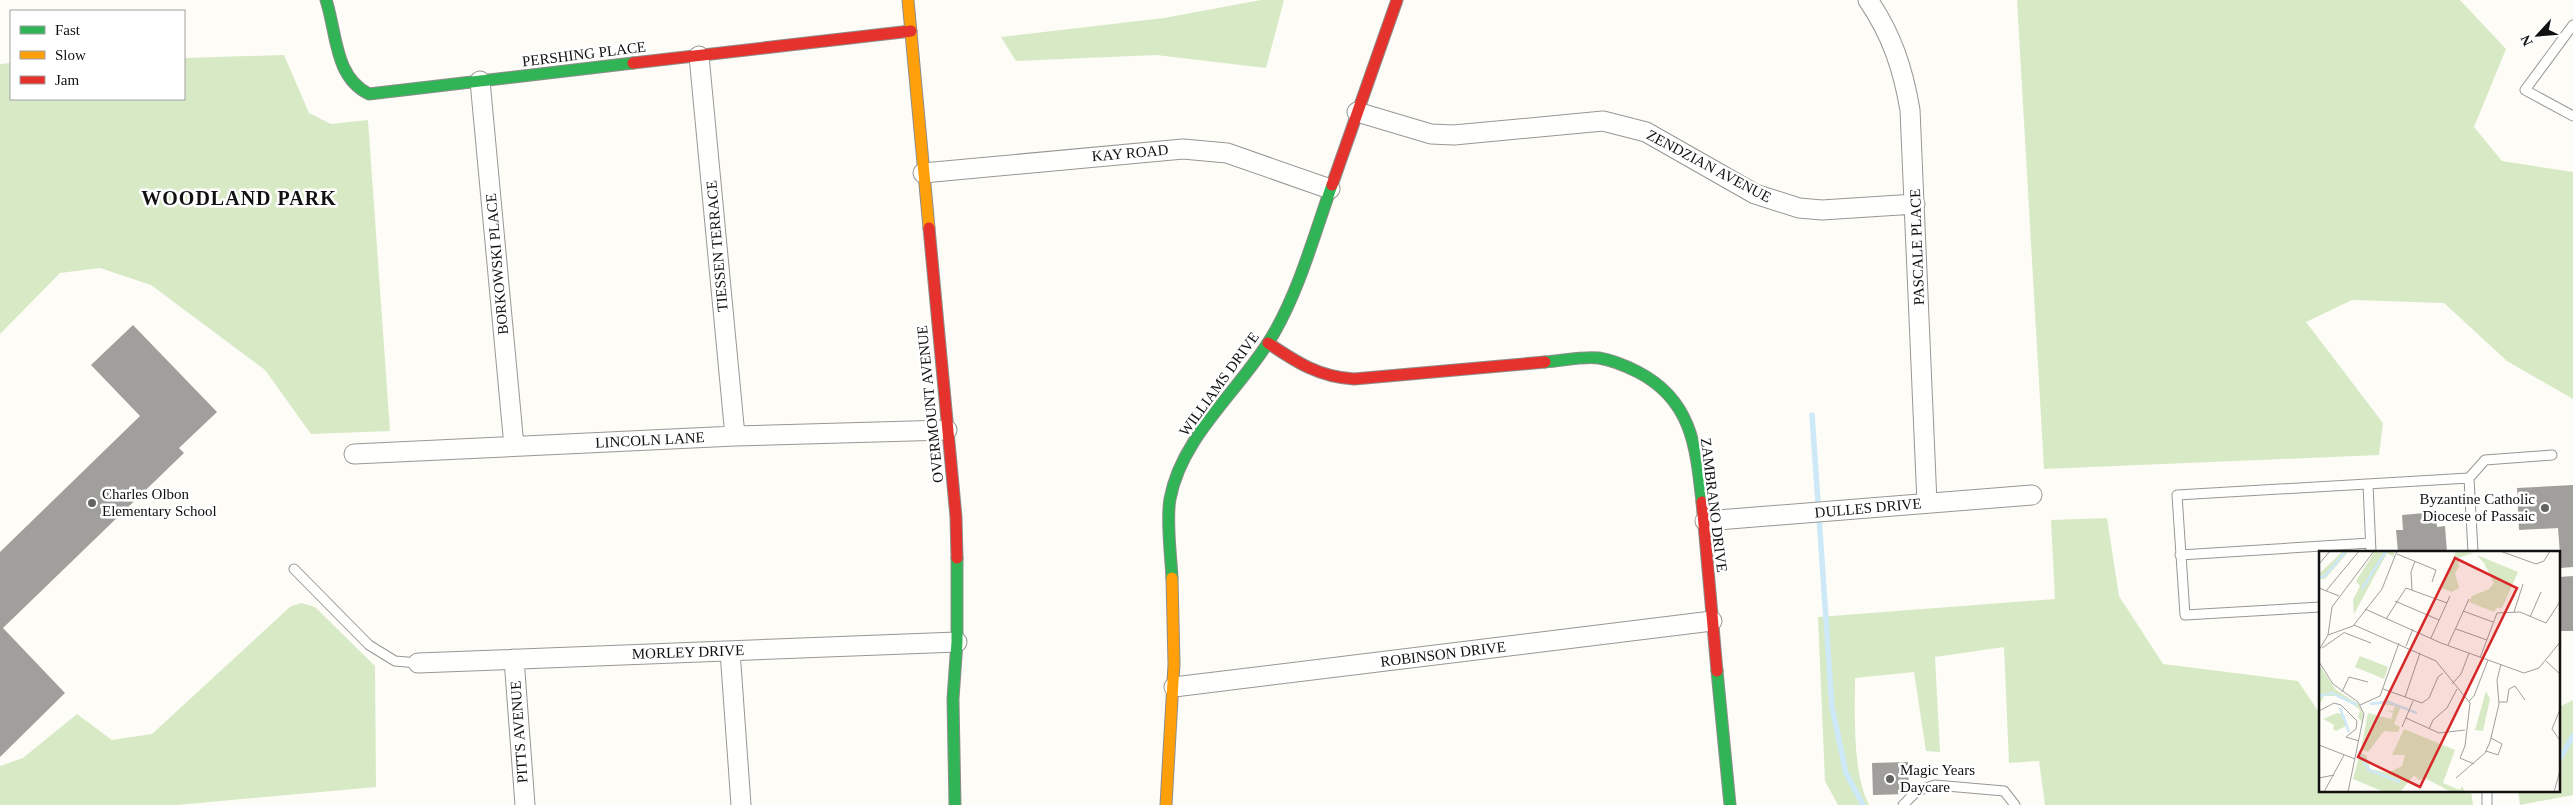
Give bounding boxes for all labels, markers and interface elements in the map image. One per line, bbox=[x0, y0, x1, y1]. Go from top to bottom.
legend bbox=[10, 10, 185, 100]
north arrow bbox=[2513, 10, 2563, 60]
text: Fast bbox=[55, 22, 81, 38]
text: N bbox=[2518, 33, 2536, 48]
street label: PERSHING PLACE bbox=[521, 38, 647, 70]
text: Slow bbox=[55, 47, 86, 63]
text: Jam bbox=[55, 72, 79, 88]
street label: ZENDZIAN AVENUE bbox=[1644, 126, 1774, 206]
street label: KAY ROAD bbox=[1091, 142, 1169, 164]
street label: TIESSEN TERRACE bbox=[703, 180, 731, 312]
district label: WOODLAND PARK bbox=[141, 187, 337, 209]
street label: PASCALE PLACE bbox=[1907, 188, 1927, 306]
street label: BORKOWSKI PLACE bbox=[483, 193, 511, 335]
street label: OVERMOUNT AVENUE bbox=[914, 324, 946, 484]
street label: WILLIAMS DRIVE bbox=[1176, 329, 1262, 439]
street label: LINCOLN LANE bbox=[595, 429, 705, 451]
street label: ZAMBRANO DRIVE bbox=[1698, 437, 1730, 573]
place label: Charles Olbon Elementary School bbox=[102, 486, 217, 519]
place label: Byzantine Catholic Diocese of Passaic bbox=[2420, 491, 2535, 524]
street label: DULLES DRIVE bbox=[1814, 495, 1922, 521]
marker: Charles Olbon Elementary School bbox=[86, 497, 98, 509]
marker: Byzantine Catholic Diocese of Passaic bbox=[2539, 502, 2551, 514]
inset map bbox=[2319, 551, 2560, 792]
street label: ROBINSON DRIVE bbox=[1379, 638, 1507, 670]
street label: MORLEY DRIVE bbox=[632, 642, 744, 662]
street label: PITTS AVENUE bbox=[507, 680, 531, 784]
place label: Magic Years Daycare bbox=[1900, 762, 1975, 795]
marker: Magic Years Daycare bbox=[1884, 773, 1896, 785]

